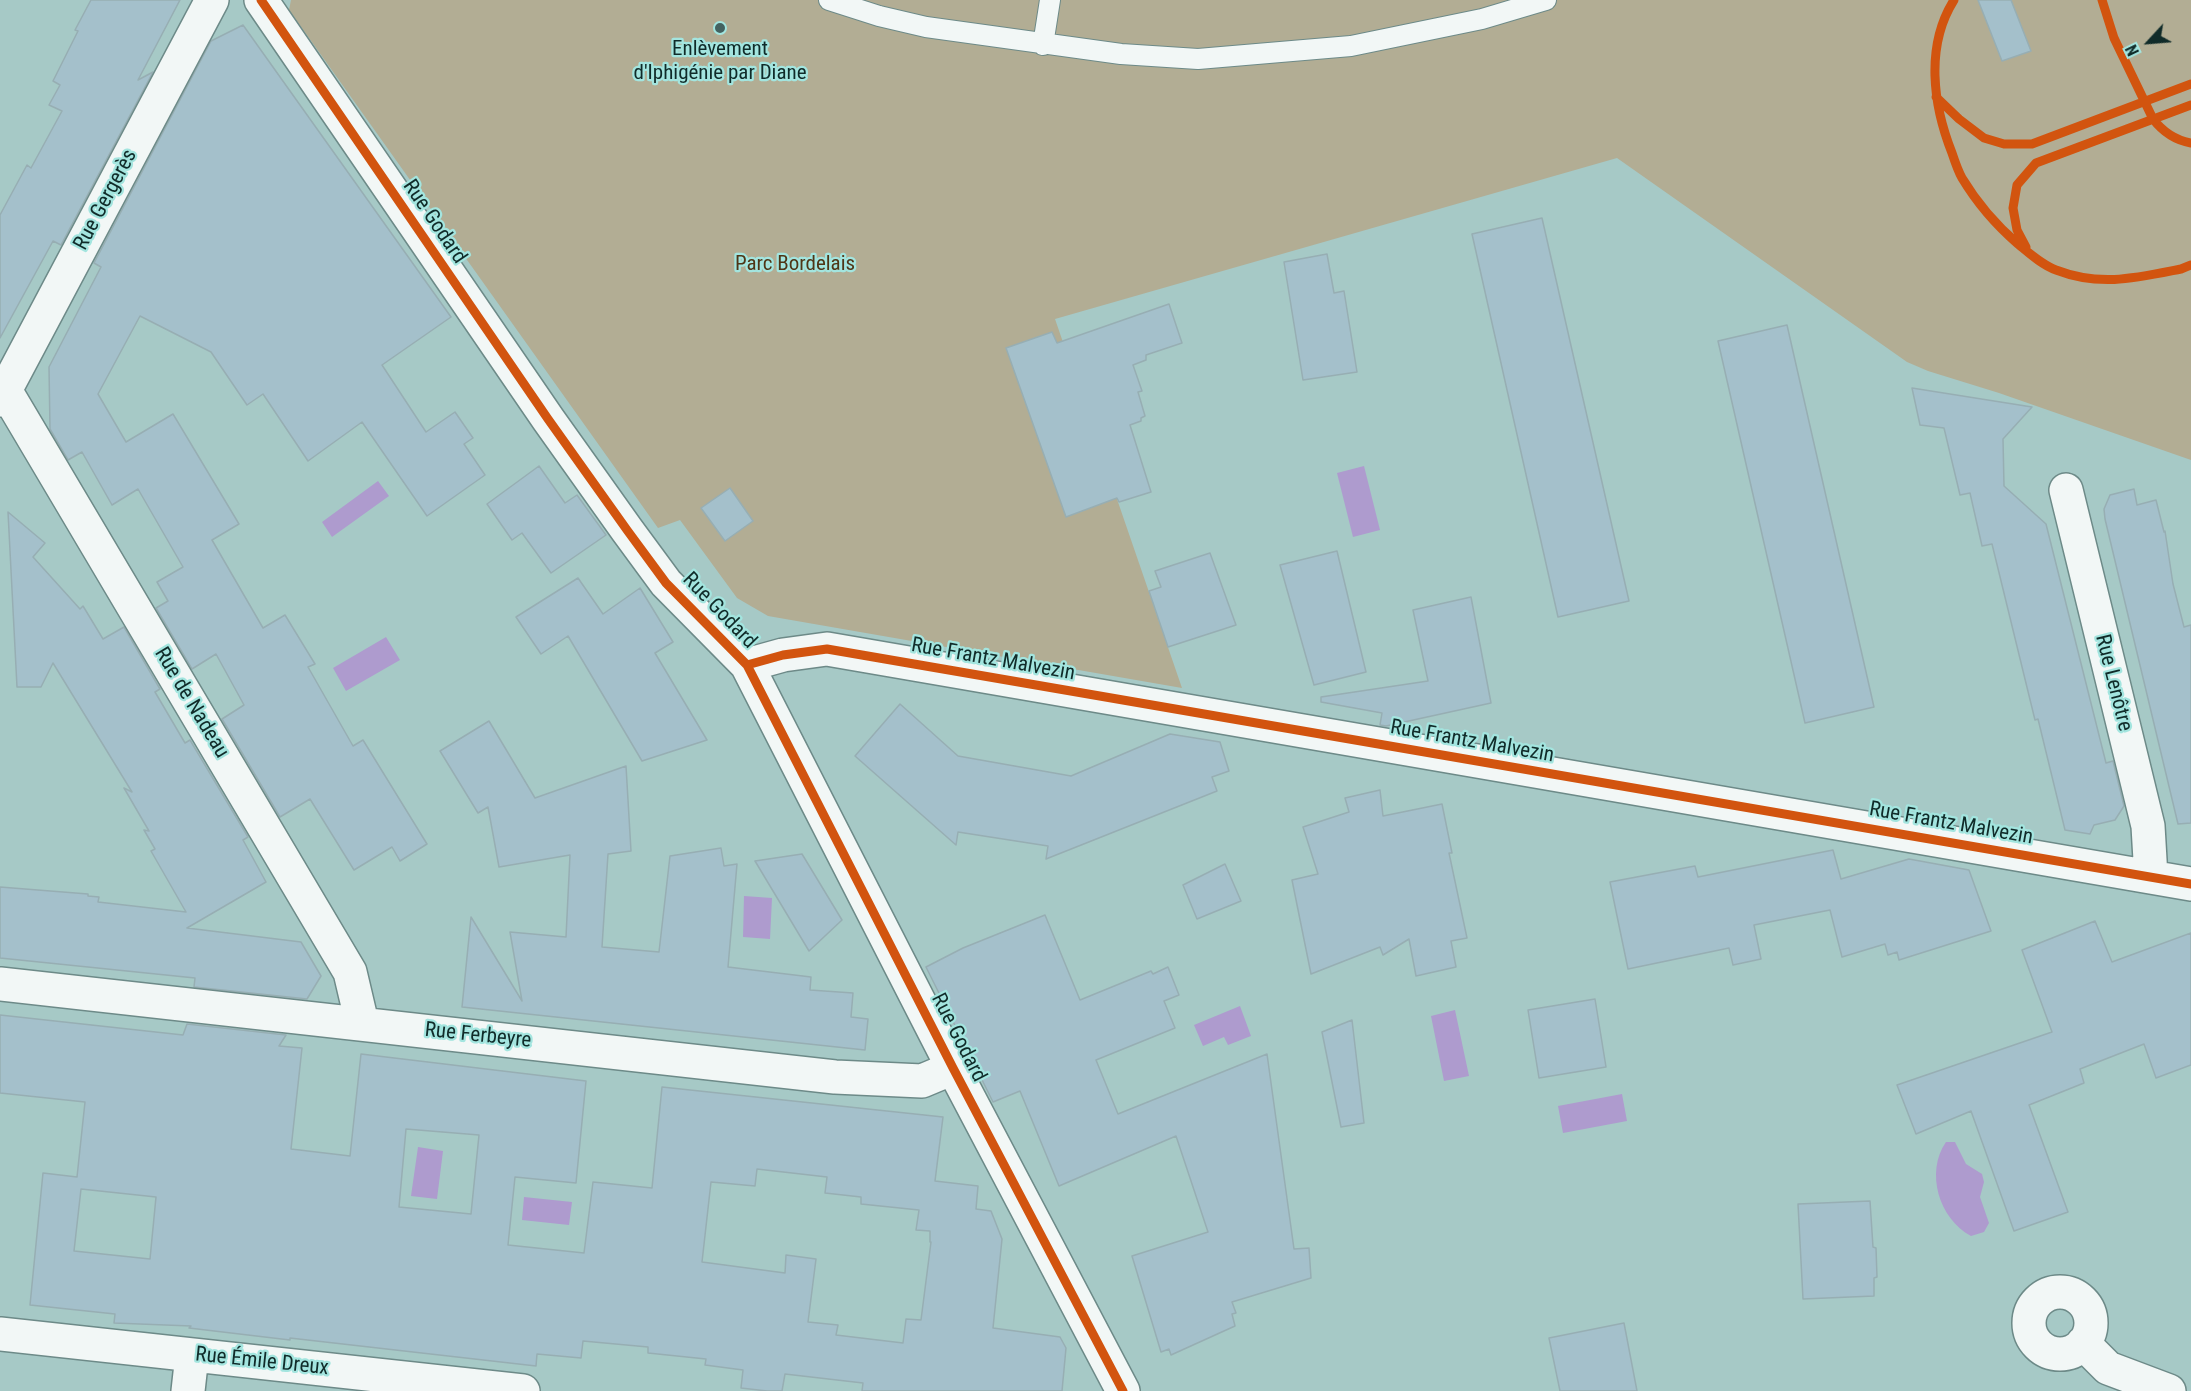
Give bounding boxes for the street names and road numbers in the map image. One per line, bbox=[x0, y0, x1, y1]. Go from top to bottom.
street label: Rue Gergerès bbox=[69, 145, 143, 255]
street label: Rue Godard bbox=[397, 175, 471, 269]
street label: Rue Godard bbox=[677, 568, 761, 654]
street label: Rue Lenôtre bbox=[2089, 632, 2137, 734]
street label: Rue Frantz Malvezin bbox=[909, 633, 1077, 687]
street label: Rue de Nadeau bbox=[148, 643, 234, 763]
street label: Rue Frantz Malvezin bbox=[1388, 715, 1556, 769]
street label: Rue Frantz Malvezin bbox=[1867, 797, 2035, 851]
street label: Rue Godard bbox=[925, 990, 991, 1086]
street label: Rue Ferbeyre bbox=[424, 1018, 532, 1054]
street label: Rue Émile Dreux bbox=[194, 1342, 330, 1382]

